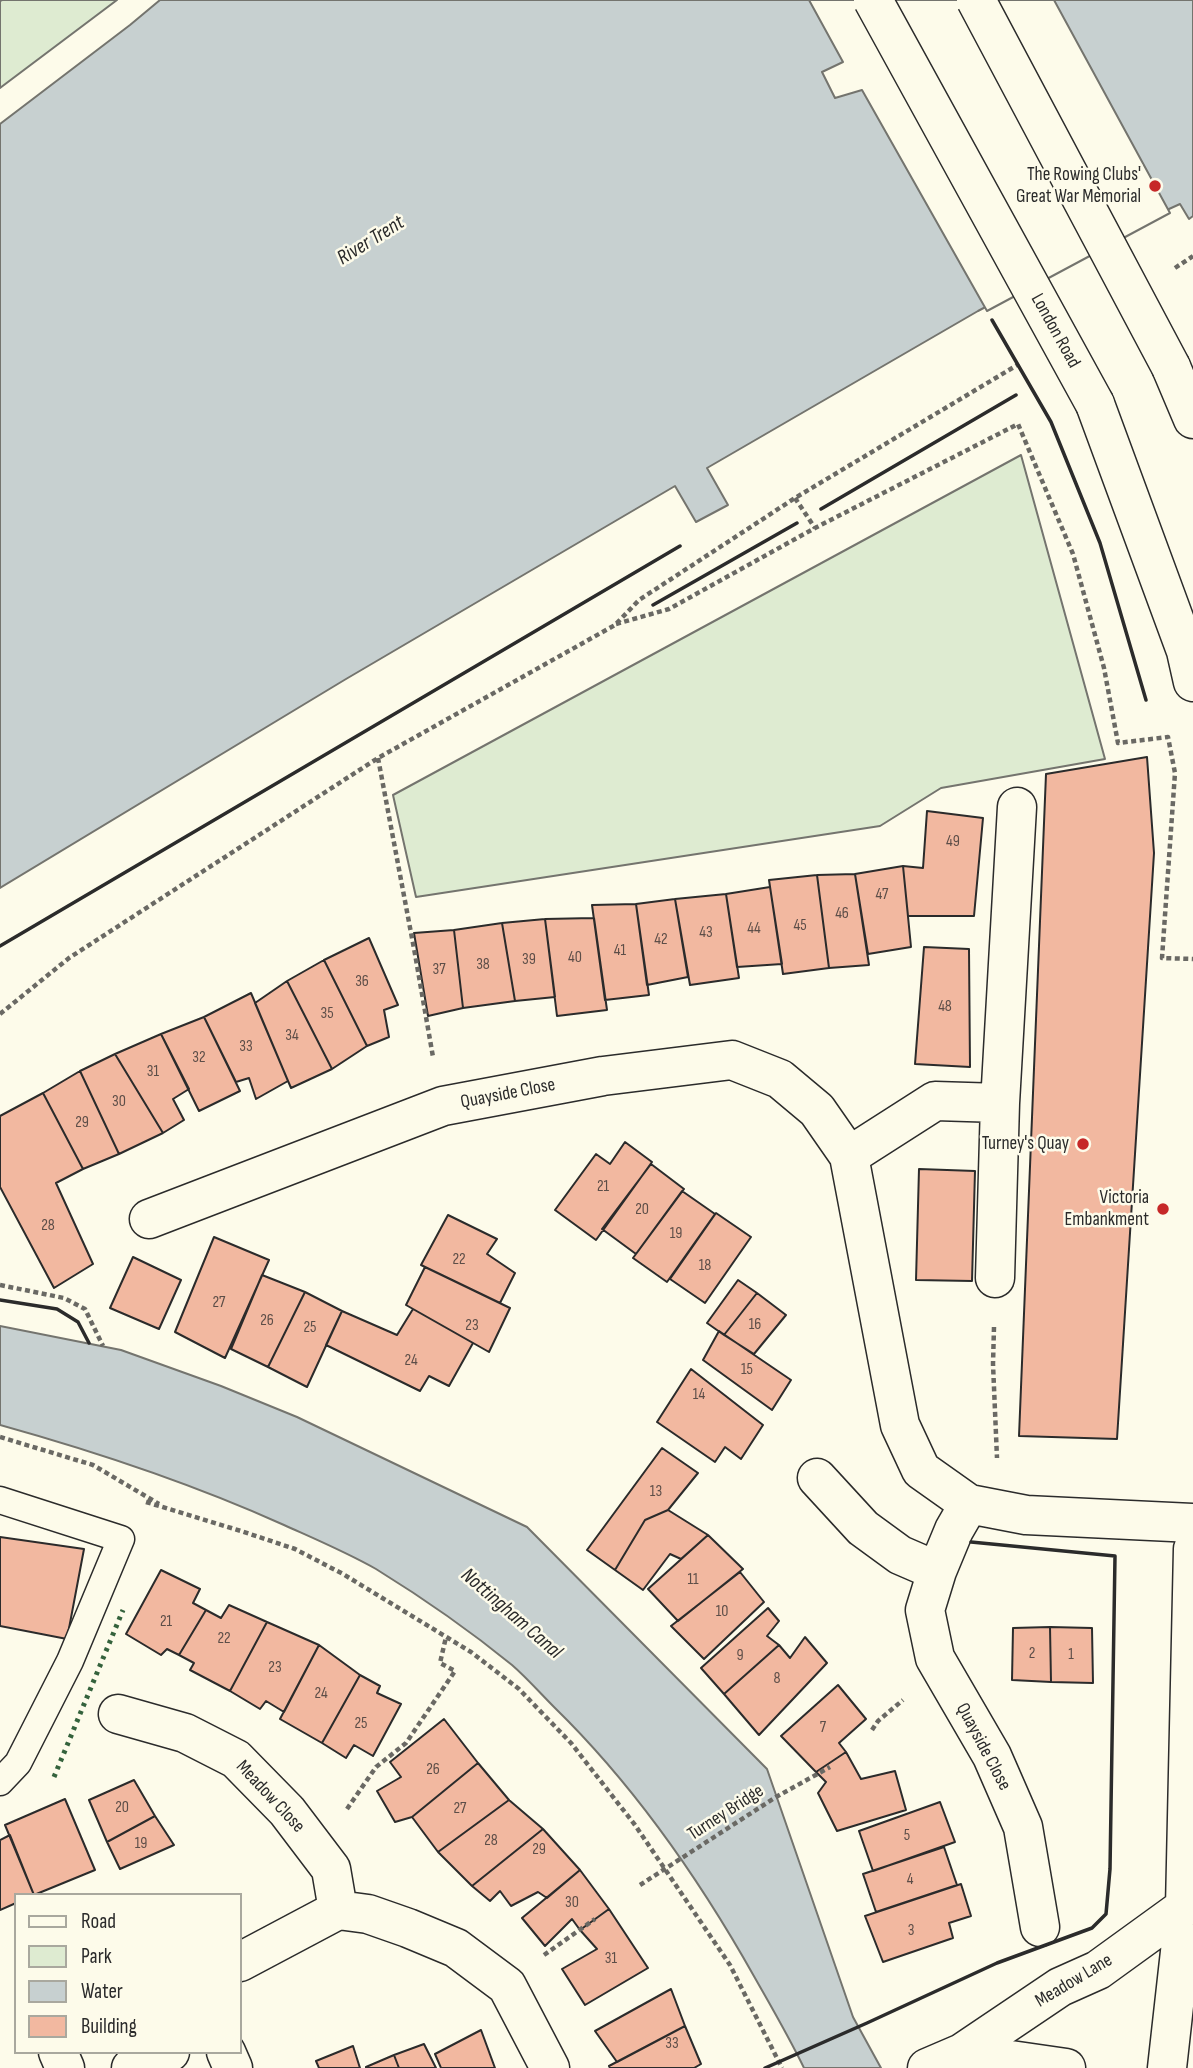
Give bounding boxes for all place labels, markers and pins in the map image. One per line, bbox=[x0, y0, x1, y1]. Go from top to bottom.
place label: The Rowing Clubs' Great War Memorial bbox=[1016, 164, 1141, 208]
marker: The Rowing Clubs' Great War Memorial bbox=[1147, 178, 1163, 194]
place label: Turney's Quay bbox=[982, 1133, 1069, 1155]
marker: Turney's Quay bbox=[1075, 1136, 1091, 1152]
place label: Victoria Embankment bbox=[1065, 1187, 1149, 1231]
marker: Victoria Embankment bbox=[1155, 1201, 1171, 1217]

